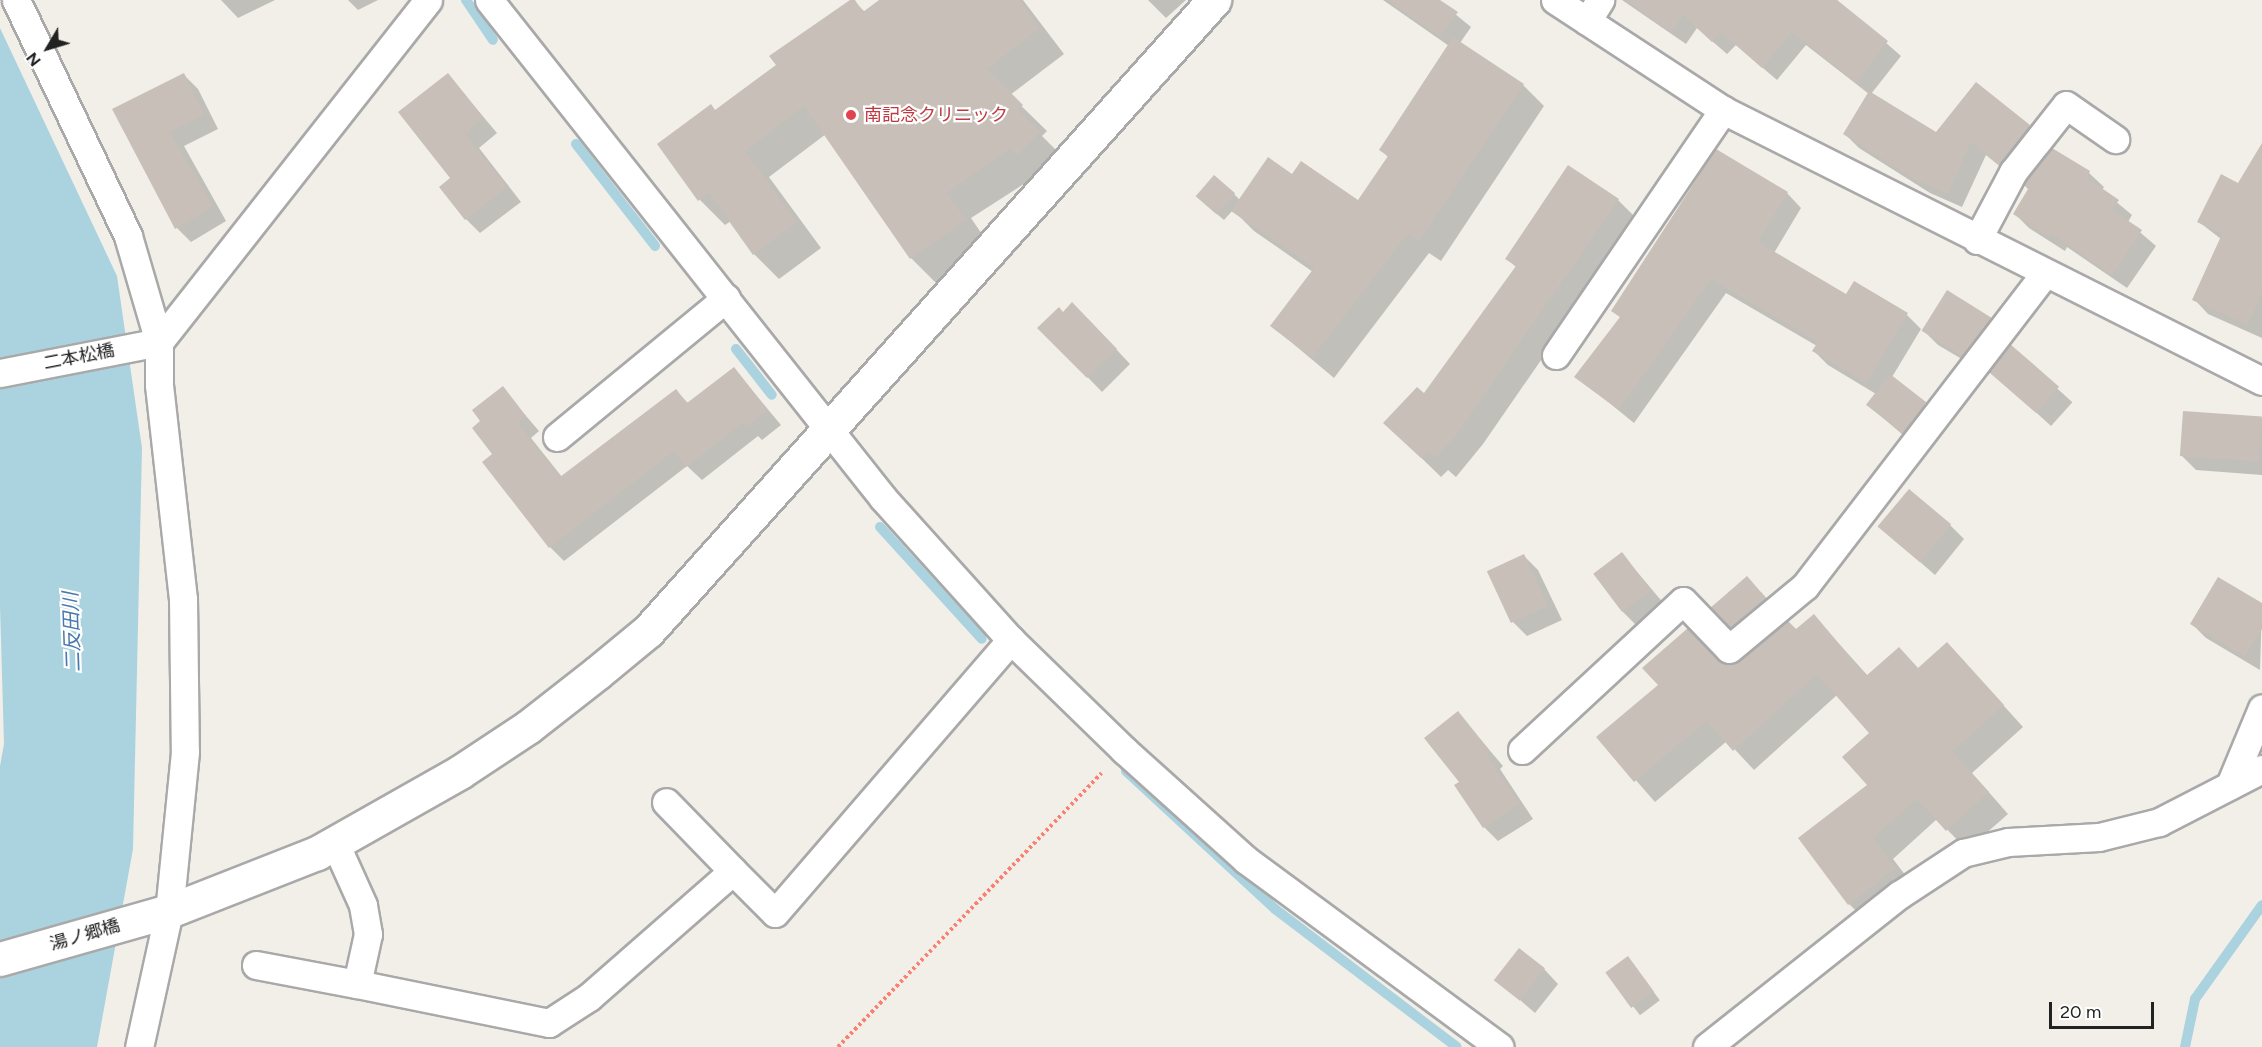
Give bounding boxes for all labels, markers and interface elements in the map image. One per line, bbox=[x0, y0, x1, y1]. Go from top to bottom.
north arrow bbox=[18, 18, 78, 78]
text: N bbox=[22, 49, 45, 70]
place label: 南記念クリニック bbox=[864, 104, 1008, 126]
marker: 南記念クリニック bbox=[842, 106, 860, 124]
street label: 二本松橋 bbox=[42, 340, 116, 374]
water label: 二反田川 bbox=[59, 592, 85, 672]
street label: 湯ノ郷橋 bbox=[47, 915, 123, 955]
scale bar bbox=[2052, 990, 2157, 1028]
text: 20 m bbox=[2060, 1001, 2101, 1023]

